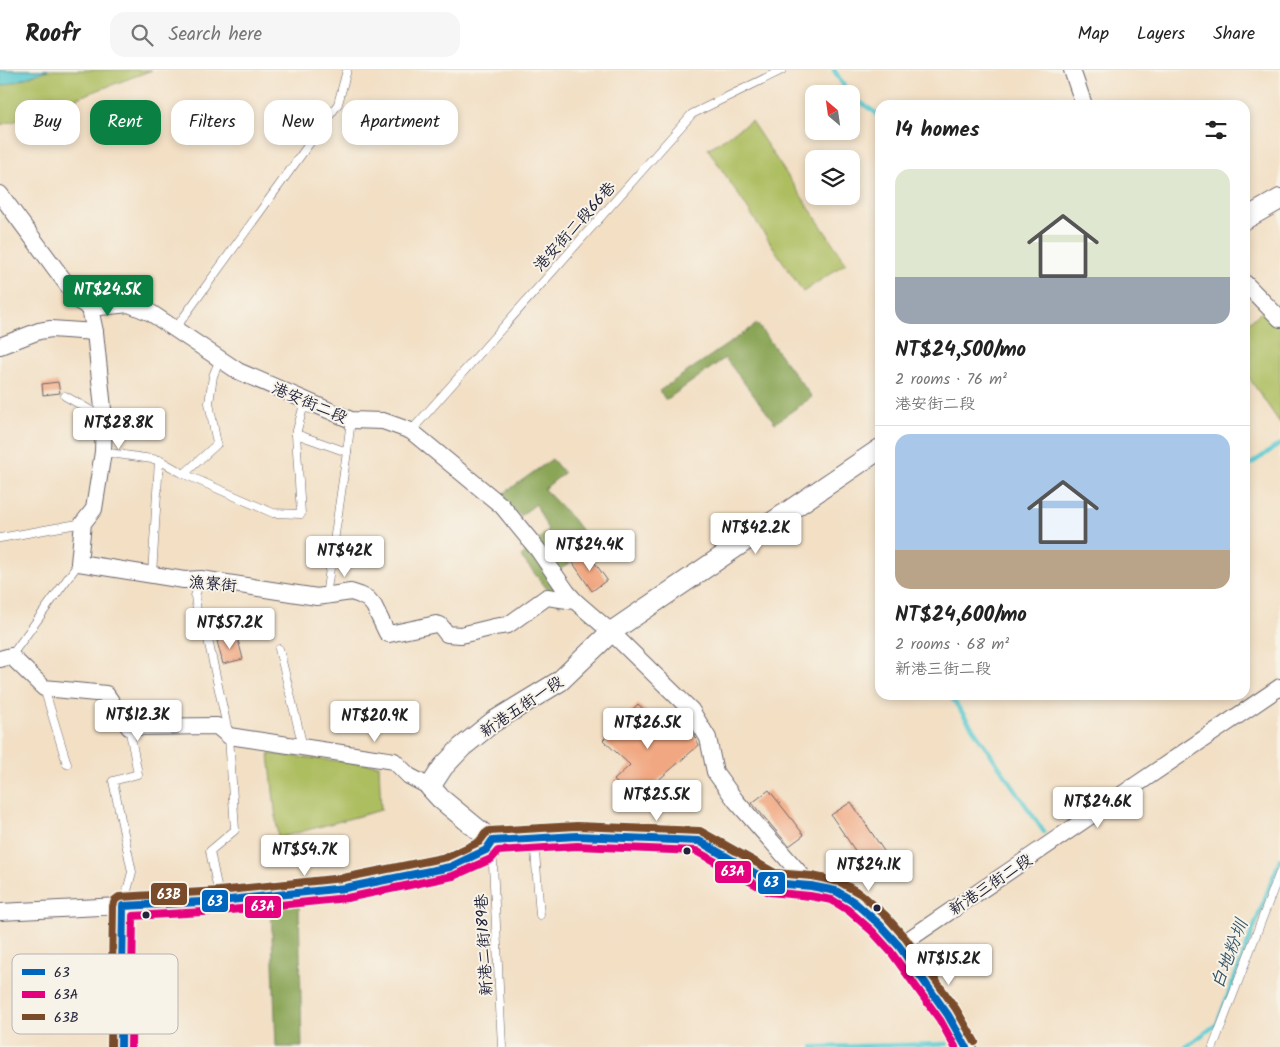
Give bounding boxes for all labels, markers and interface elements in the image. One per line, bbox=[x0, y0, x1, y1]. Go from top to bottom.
search box bbox=[110, 12, 460, 57]
text: Roofr bbox=[25, 15, 80, 54]
text: Search here bbox=[168, 20, 262, 50]
text: Map bbox=[1078, 20, 1109, 49]
text: Layers bbox=[1137, 20, 1185, 49]
text: Share bbox=[1213, 20, 1255, 49]
icon: search bbox=[128, 21, 156, 49]
north arrow bbox=[805, 85, 860, 140]
map controls bbox=[805, 85, 860, 205]
chip: Buy bbox=[15, 100, 80, 145]
chip: Rent bbox=[90, 100, 161, 145]
chip: Filters bbox=[171, 100, 254, 145]
chip: New bbox=[264, 100, 332, 145]
chip: Apartment bbox=[342, 100, 458, 145]
text: 14 homes bbox=[895, 114, 980, 147]
icon: filters bbox=[1202, 116, 1230, 144]
button: layers bbox=[805, 150, 860, 205]
street label: 港安街二段66巷 bbox=[528, 176, 622, 278]
icon: home bbox=[1018, 201, 1108, 291]
pin: NT$24.5K bbox=[56, 274, 160, 317]
text: NT$24.5K bbox=[74, 278, 142, 303]
text: NT$24,500/mo bbox=[895, 334, 1026, 367]
text: 2 rooms · 76 m² bbox=[895, 367, 1007, 392]
street label: 港安街二段 bbox=[268, 376, 351, 431]
text: 港安街二段 bbox=[895, 392, 975, 417]
pin: NT$28.8K bbox=[67, 408, 171, 450]
text: NT$28.8K bbox=[84, 411, 154, 436]
icon: home bbox=[1018, 467, 1108, 557]
pin: NT$42.2K bbox=[704, 512, 808, 555]
text: NT$42.2K bbox=[721, 516, 791, 541]
pin: NT$24.4K bbox=[538, 530, 642, 572]
text: NT$24.4K bbox=[556, 533, 624, 558]
pin: NT$42K bbox=[304, 536, 386, 578]
text: NT$42K bbox=[317, 539, 373, 564]
street label: 漁寮街 bbox=[188, 570, 238, 599]
text: NT$24,600/mo bbox=[895, 599, 1027, 632]
pin: NT$57.2K bbox=[178, 608, 282, 650]
text: NT$57.2K bbox=[197, 611, 263, 636]
text: 2 rooms · 68 m² bbox=[895, 632, 1009, 657]
text: 新港三街二段 bbox=[895, 657, 991, 682]
street label: 新港五街一段 bbox=[475, 670, 569, 744]
pin: NT$12.3K bbox=[86, 700, 190, 742]
pin: NT$20.9K bbox=[323, 700, 427, 743]
text: NT$12.3K bbox=[106, 703, 170, 728]
text: NT$20.9K bbox=[341, 704, 409, 729]
pin: NT$26.5K bbox=[596, 708, 700, 750]
text: NT$26.5K bbox=[614, 711, 682, 736]
pin: NT$25.5K bbox=[605, 780, 709, 822]
text: NT$25.5K bbox=[623, 783, 691, 808]
pin: NT$24.6K bbox=[1046, 786, 1150, 829]
text: NT$24.6K bbox=[1064, 790, 1132, 815]
pin: NT$54.7K bbox=[253, 834, 357, 877]
text: NT$54.7K bbox=[272, 838, 338, 863]
unlabelled marker bbox=[682, 846, 692, 856]
street label: 新港三街二段 bbox=[944, 848, 1038, 922]
pin: NT$24.1K bbox=[817, 850, 921, 892]
text: NT$24.1K bbox=[837, 853, 901, 878]
line badge: 63A bbox=[714, 860, 752, 884]
text: 63A bbox=[721, 861, 745, 883]
line badge: 63 bbox=[757, 871, 786, 895]
text: 63 bbox=[763, 872, 779, 894]
line badge: 63B bbox=[150, 882, 188, 906]
text: 63B bbox=[157, 884, 181, 906]
line badge: 63 bbox=[201, 889, 229, 913]
text: 63 bbox=[207, 891, 223, 913]
street label: 新港二街189巷 bbox=[469, 893, 500, 997]
line badge: 63A bbox=[244, 895, 282, 919]
text: 63A bbox=[251, 896, 275, 918]
unlabelled marker bbox=[872, 903, 882, 913]
unlabelled marker bbox=[141, 910, 151, 920]
water label: 白地粉圳 bbox=[1204, 914, 1258, 993]
pin: NT$15.2K bbox=[897, 944, 1001, 986]
text: NT$15.2K bbox=[917, 947, 981, 972]
legend bbox=[12, 954, 178, 1034]
text: 63 bbox=[54, 962, 70, 984]
text: 63A bbox=[54, 984, 78, 1006]
text: 63B bbox=[54, 1007, 79, 1029]

